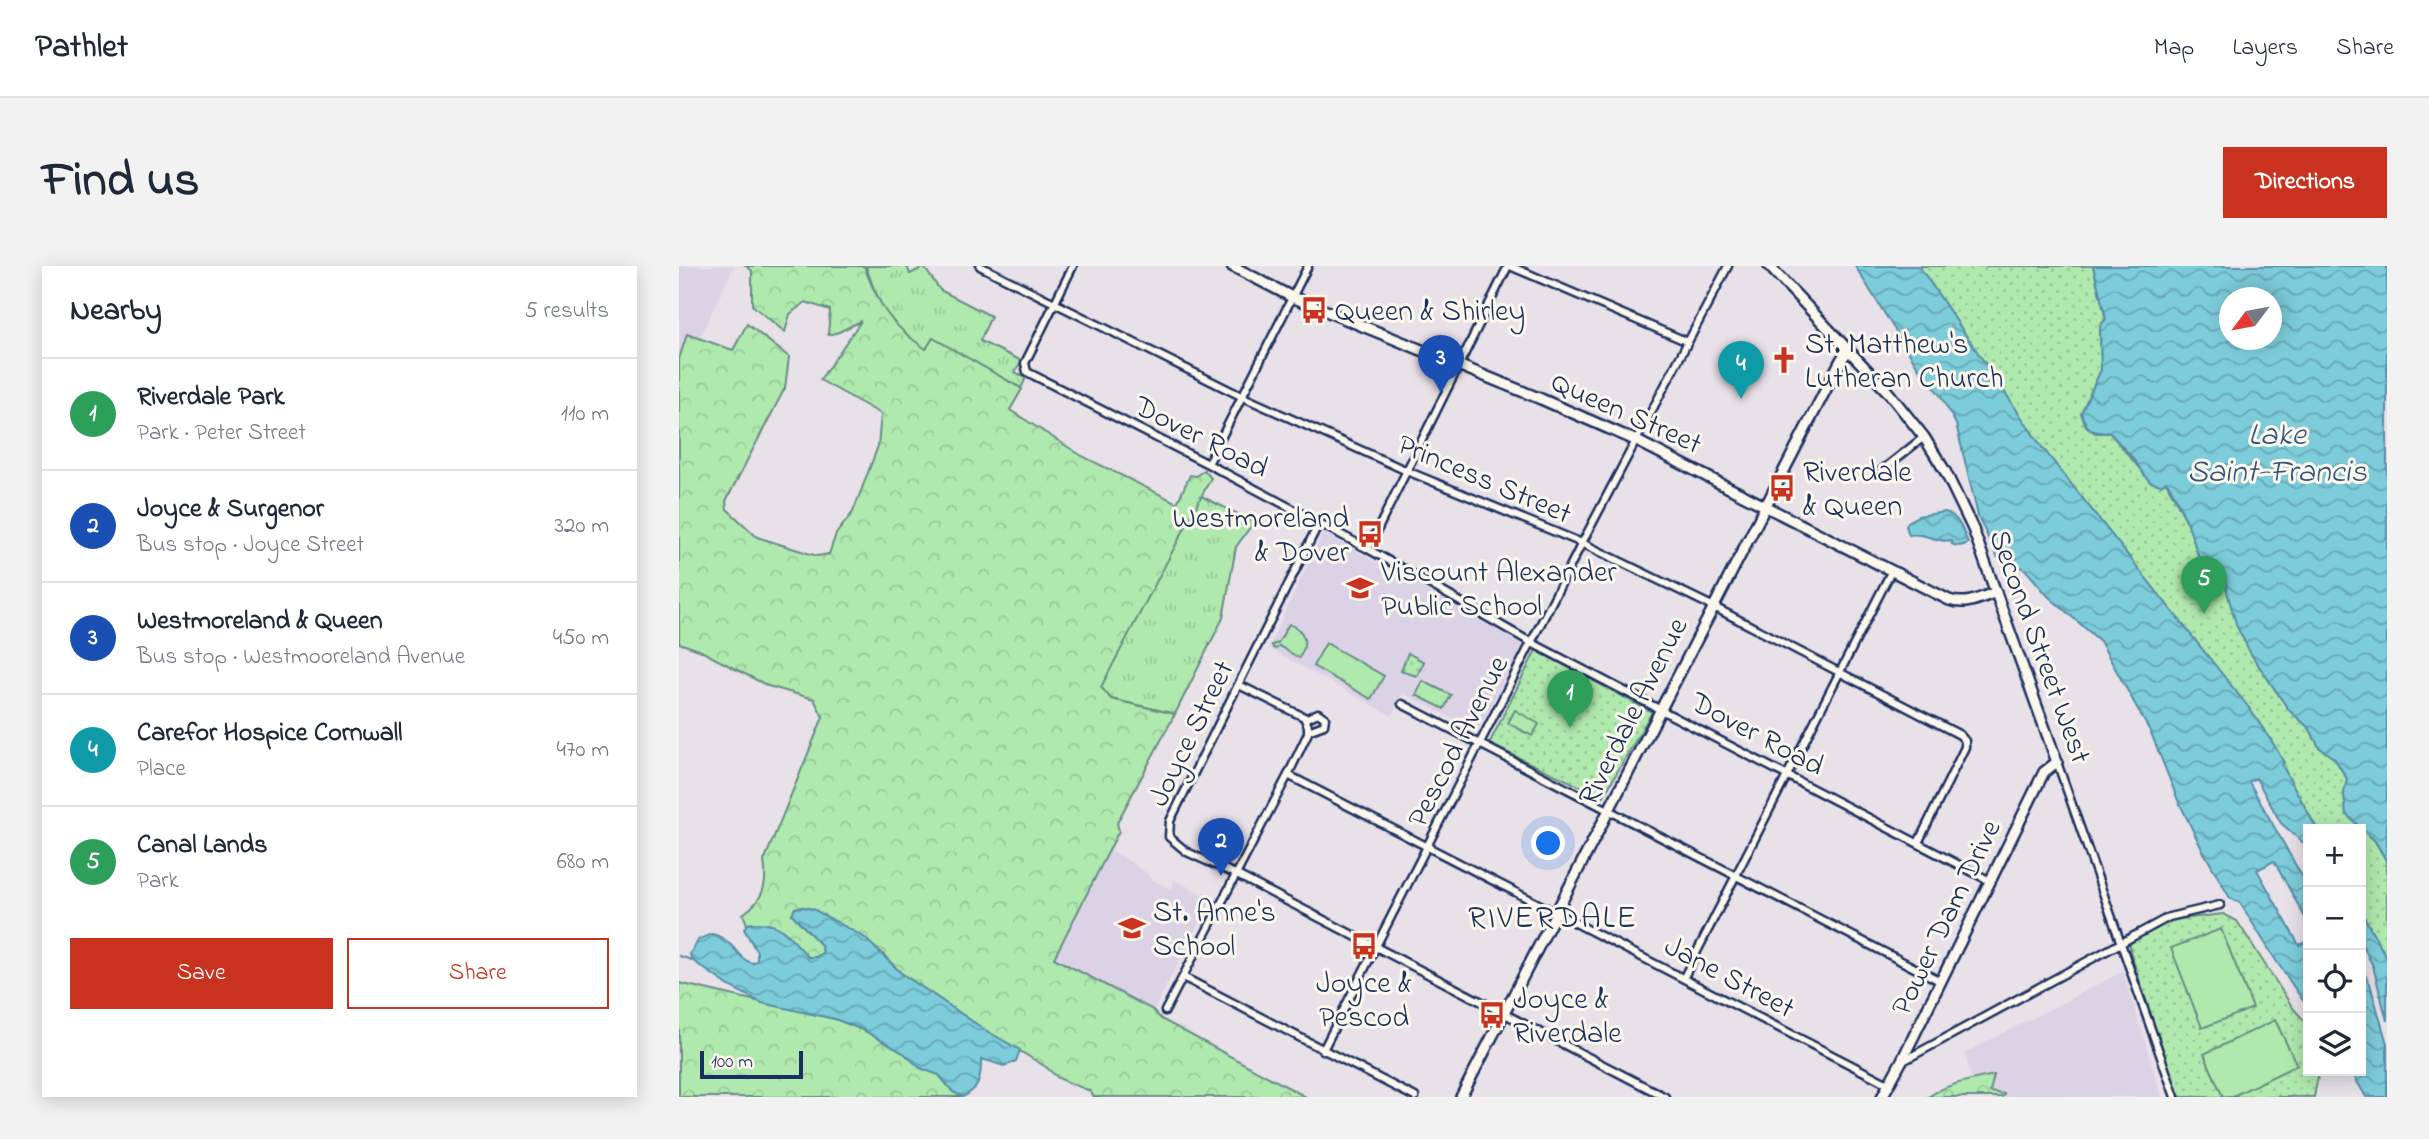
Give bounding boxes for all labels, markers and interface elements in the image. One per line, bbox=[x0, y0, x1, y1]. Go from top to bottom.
text: Pathlet bbox=[35, 24, 128, 72]
text: Map bbox=[2154, 31, 2194, 66]
text: Layers bbox=[2232, 31, 2298, 66]
text: Share bbox=[2336, 31, 2394, 66]
text: Find us bbox=[42, 146, 199, 218]
button: Directions bbox=[2223, 147, 2387, 218]
north arrow bbox=[2219, 287, 2282, 350]
text: Nearby bbox=[70, 290, 162, 334]
place label: Queen & Shirley bbox=[1335, 291, 1525, 335]
text: 5 results bbox=[525, 295, 609, 328]
bus stop icon: Queen & Shirley bbox=[1299, 295, 1329, 325]
place label: St. Matthew's Lutheran Church bbox=[1805, 324, 2003, 402]
pin: 3 bbox=[1418, 335, 1464, 393]
pin: 4 bbox=[1718, 341, 1764, 399]
church icon: St. Matthew's Lutheran Church bbox=[1769, 345, 1799, 375]
street label: Queen Street bbox=[1543, 362, 1708, 468]
text: Riverdale Park bbox=[137, 379, 285, 417]
street label: Dover Road bbox=[1125, 386, 1276, 491]
text: 1 bbox=[89, 398, 97, 431]
text: 110 m bbox=[561, 398, 609, 431]
water label: Lake Saint-Francis bbox=[2187, 413, 2367, 497]
text: Park · Peter Street bbox=[137, 417, 306, 450]
street label: Princess Street bbox=[1390, 424, 1578, 537]
place label: Riverdale & Queen bbox=[1803, 452, 1912, 530]
bus stop icon: Riverdale & Queen bbox=[1767, 473, 1797, 503]
text: Joyce & Surgenor bbox=[137, 491, 324, 529]
place label: Westmoreland & Dover bbox=[1172, 498, 1350, 576]
text: 2 bbox=[87, 510, 99, 543]
text: 320 m bbox=[555, 510, 609, 543]
bus stop icon: Westmoreland & Dover bbox=[1355, 519, 1385, 549]
street label: Second Street West bbox=[1975, 524, 2101, 770]
text: Bus stop · Joyce Street bbox=[137, 529, 364, 562]
place label: Viscount Alexander Public School bbox=[1380, 552, 1617, 630]
pin: 5 bbox=[2181, 556, 2227, 614]
school or university icon: Viscount Alexander Public School bbox=[1345, 573, 1375, 603]
text: Westmoreland & Queen bbox=[137, 603, 383, 641]
street label: Riverdale Avenue bbox=[1568, 610, 1701, 814]
text: 3 bbox=[88, 622, 98, 655]
text: 450 m bbox=[553, 622, 609, 655]
text: Bus stop · Westmooreland Avenue bbox=[137, 641, 465, 674]
street label: Pescod Avenue bbox=[1398, 648, 1522, 836]
street label: Joyce Street bbox=[1138, 654, 1247, 815]
pin: 1 bbox=[1547, 670, 1593, 728]
street label: Dover Road bbox=[1681, 682, 1831, 789]
text: Carefor Hospice Cornwall bbox=[137, 715, 403, 753]
text: 4 bbox=[88, 734, 98, 767]
text: 470 m bbox=[557, 734, 609, 767]
text: Place bbox=[137, 753, 186, 786]
street label: Power Dam Drive bbox=[1881, 813, 2014, 1024]
pin: 2 bbox=[1198, 818, 1244, 876]
map controls bbox=[2303, 824, 2366, 1076]
button: + bbox=[2303, 824, 2366, 887]
your location bbox=[1531, 826, 1565, 860]
text: Canal Lands bbox=[137, 827, 267, 865]
text: 5 bbox=[86, 846, 100, 879]
text: 680 m bbox=[557, 846, 609, 879]
text: Park bbox=[137, 865, 179, 898]
button: − bbox=[2303, 887, 2366, 950]
place label: St. Anne's School bbox=[1153, 892, 1276, 970]
district label: RIVERDALE bbox=[1468, 896, 1638, 943]
school or university icon: St. Anne's School bbox=[1117, 913, 1147, 943]
street label: Jane Street bbox=[1655, 926, 1802, 1031]
bus stop icon: Joyce & Pescod bbox=[1349, 931, 1379, 961]
button: Save bbox=[70, 938, 333, 1009]
button: Share bbox=[347, 938, 609, 1009]
button: locate bbox=[2303, 950, 2366, 1013]
place label: Joyce & Pescod bbox=[1316, 963, 1412, 1041]
place label: Joyce & Riverdale bbox=[1513, 979, 1622, 1057]
bus stop icon: Joyce & Riverdale bbox=[1477, 1000, 1507, 1030]
button: layers bbox=[2303, 1013, 2366, 1076]
scale bar bbox=[700, 1048, 803, 1080]
text: 100 m bbox=[711, 1049, 753, 1076]

